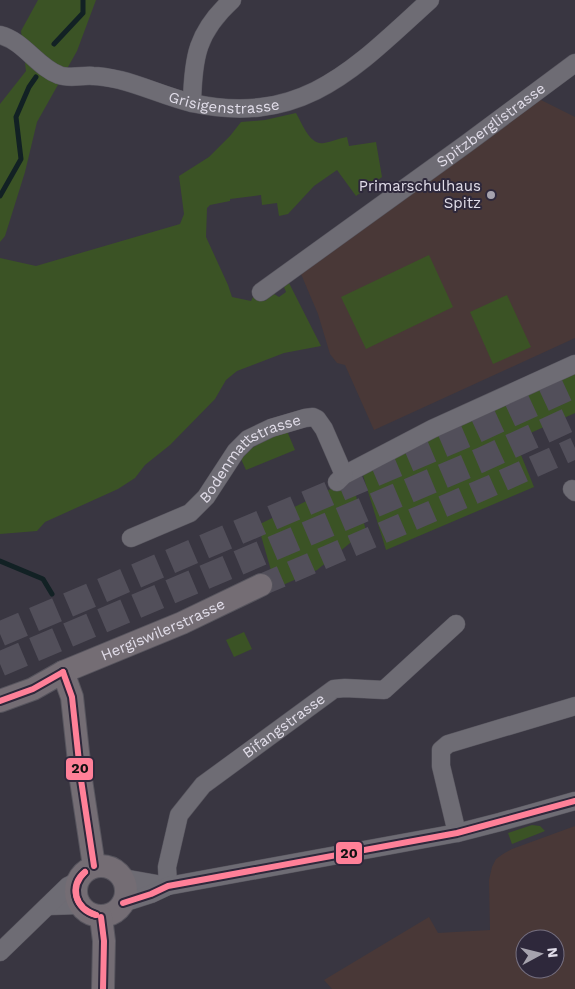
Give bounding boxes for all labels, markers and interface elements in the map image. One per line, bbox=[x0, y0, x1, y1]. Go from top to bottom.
street label: Spitzberglistrasse bbox=[433, 79, 549, 171]
street label: Grisigenstrasse bbox=[166, 88, 281, 117]
place label: Primarschulhaus Spitz bbox=[359, 177, 481, 212]
marker: Primarschulhaus Spitz bbox=[485, 189, 497, 201]
street label: Bodenmattstrasse bbox=[196, 411, 303, 507]
street label: Hergiswilerstrasse bbox=[98, 595, 228, 664]
street label: Bifangstrasse bbox=[239, 690, 329, 762]
line badge: 20 bbox=[65, 757, 94, 781]
text: 20 bbox=[71, 760, 89, 776]
line badge: 20 bbox=[335, 841, 363, 865]
text: 20 bbox=[340, 845, 358, 861]
north arrow bbox=[515, 929, 565, 979]
text: N bbox=[544, 946, 561, 959]

